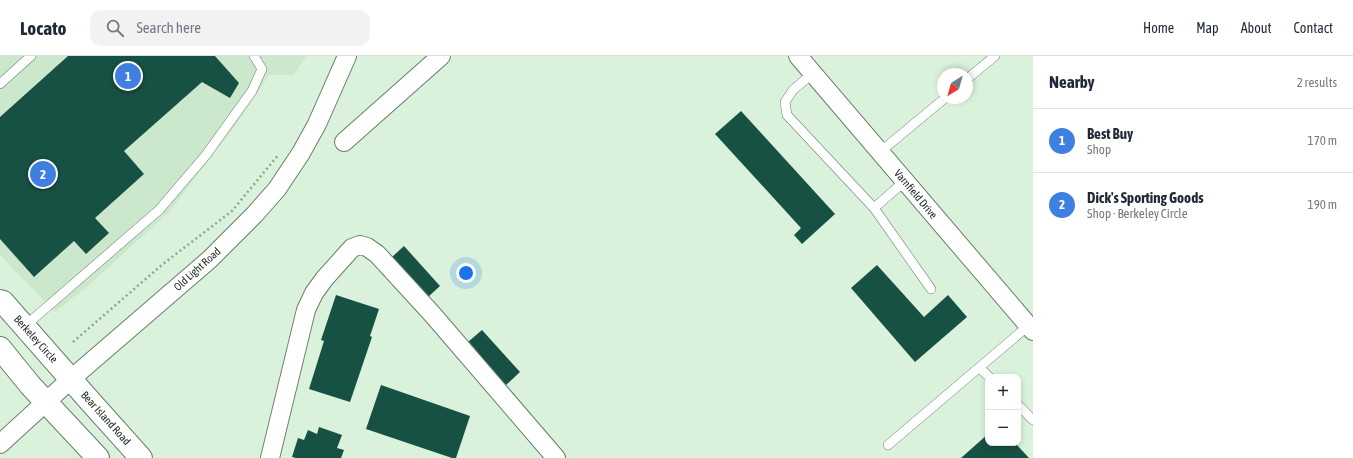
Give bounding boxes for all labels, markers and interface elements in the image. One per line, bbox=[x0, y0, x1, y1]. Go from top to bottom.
search box bbox=[90, 10, 370, 46]
text: Locato bbox=[20, 17, 66, 39]
icon: search bbox=[104, 17, 126, 39]
text: Search here bbox=[136, 19, 201, 36]
text: Home bbox=[1143, 20, 1174, 36]
text: Map bbox=[1196, 20, 1219, 36]
text: About bbox=[1241, 20, 1272, 36]
text: Contact bbox=[1294, 20, 1333, 36]
pin: 1 bbox=[115, 61, 141, 91]
north arrow bbox=[937, 68, 973, 104]
text: Nearby bbox=[1049, 72, 1095, 92]
text: 2 results bbox=[1297, 75, 1337, 90]
text: Best Buy bbox=[1087, 125, 1133, 142]
text: 1 bbox=[1059, 133, 1065, 148]
text: 170 m bbox=[1308, 133, 1337, 148]
text: Shop bbox=[1087, 142, 1111, 157]
pin: 2 bbox=[30, 159, 56, 189]
street label: Varnfield Drive bbox=[892, 167, 940, 221]
text: Dick's Sporting Goods bbox=[1087, 189, 1204, 206]
text: 2 bbox=[1059, 197, 1065, 212]
text: 190 m bbox=[1308, 197, 1337, 212]
text: Shop · Berkeley Circle bbox=[1087, 206, 1188, 221]
street label: Old Light Road bbox=[171, 245, 223, 293]
your location bbox=[456, 263, 476, 283]
street label: Berkeley Circle bbox=[12, 313, 60, 365]
map controls bbox=[985, 374, 1021, 446]
button: + bbox=[985, 374, 1021, 410]
street label: Bear Island Road bbox=[79, 389, 133, 447]
button: − bbox=[985, 410, 1021, 446]

